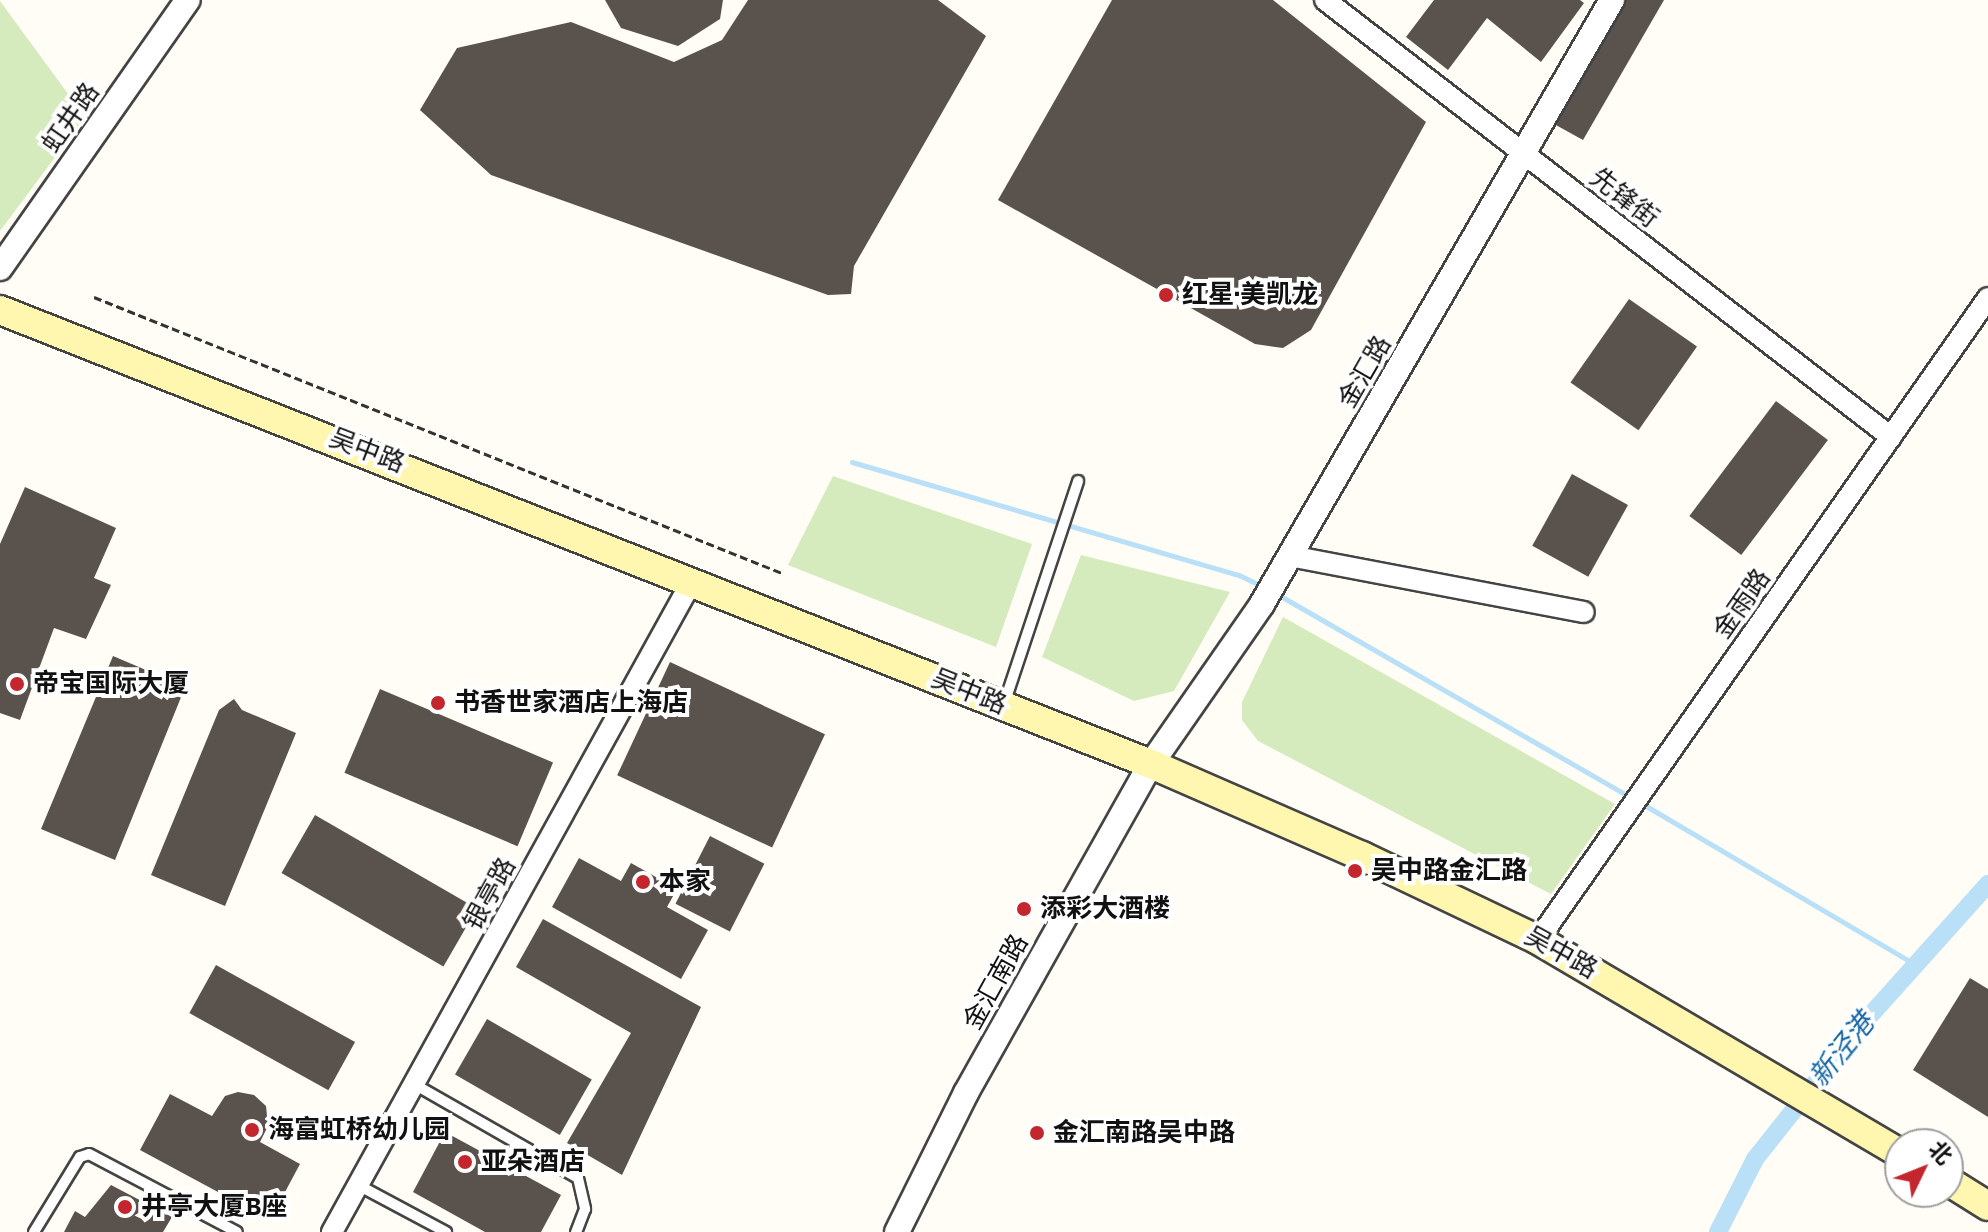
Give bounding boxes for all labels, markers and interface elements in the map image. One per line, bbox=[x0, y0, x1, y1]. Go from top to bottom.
street label: 虹井路 bbox=[36, 77, 106, 159]
street label: 先锋街 bbox=[1584, 162, 1664, 234]
place label: 红星·美凯龙 bbox=[1182, 279, 1318, 311]
marker: 红星·美凯龙 bbox=[1157, 286, 1175, 304]
street label: 金汇路 bbox=[1332, 330, 1398, 414]
street label: 吴中路 bbox=[325, 422, 409, 480]
street label: 金雨路 bbox=[1707, 563, 1777, 645]
street label: 吴中路 bbox=[927, 663, 1011, 721]
place label: 帝宝国际大厦 bbox=[33, 668, 189, 700]
marker: 帝宝国际大厦 bbox=[8, 675, 26, 693]
place label: 书香世家酒店上海店 bbox=[454, 687, 688, 719]
marker: 书香世家酒店上海店 bbox=[429, 694, 447, 712]
street label: 银亭路 bbox=[457, 852, 523, 936]
place label: 吴中路金汇路 bbox=[1371, 855, 1527, 887]
marker: 吴中路金汇路 bbox=[1346, 862, 1364, 880]
place label: 本家 bbox=[659, 866, 711, 898]
marker: 本家 bbox=[634, 873, 652, 891]
place label: 添彩大酒楼 bbox=[1040, 893, 1170, 925]
marker: 添彩大酒楼 bbox=[1015, 900, 1033, 918]
street label: 吴中路 bbox=[1519, 920, 1603, 986]
street label: 金汇南路 bbox=[957, 929, 1035, 1035]
water label: 新泾港 bbox=[1803, 1007, 1881, 1093]
place label: 海富虹桥幼儿园 bbox=[268, 1114, 450, 1146]
place label: 金汇南路吴中路 bbox=[1053, 1117, 1235, 1149]
marker: 海富虹桥幼儿园 bbox=[243, 1121, 261, 1139]
marker: 金汇南路吴中路 bbox=[1028, 1124, 1046, 1142]
north arrow bbox=[1884, 1128, 1964, 1208]
text: 北 bbox=[1923, 1135, 1958, 1170]
place label: 亚朵酒店 bbox=[481, 1146, 585, 1178]
marker: 亚朵酒店 bbox=[456, 1153, 474, 1171]
place label: 井亭大厦B座 bbox=[141, 1191, 287, 1223]
marker: 井亭大厦B座 bbox=[116, 1198, 134, 1216]

